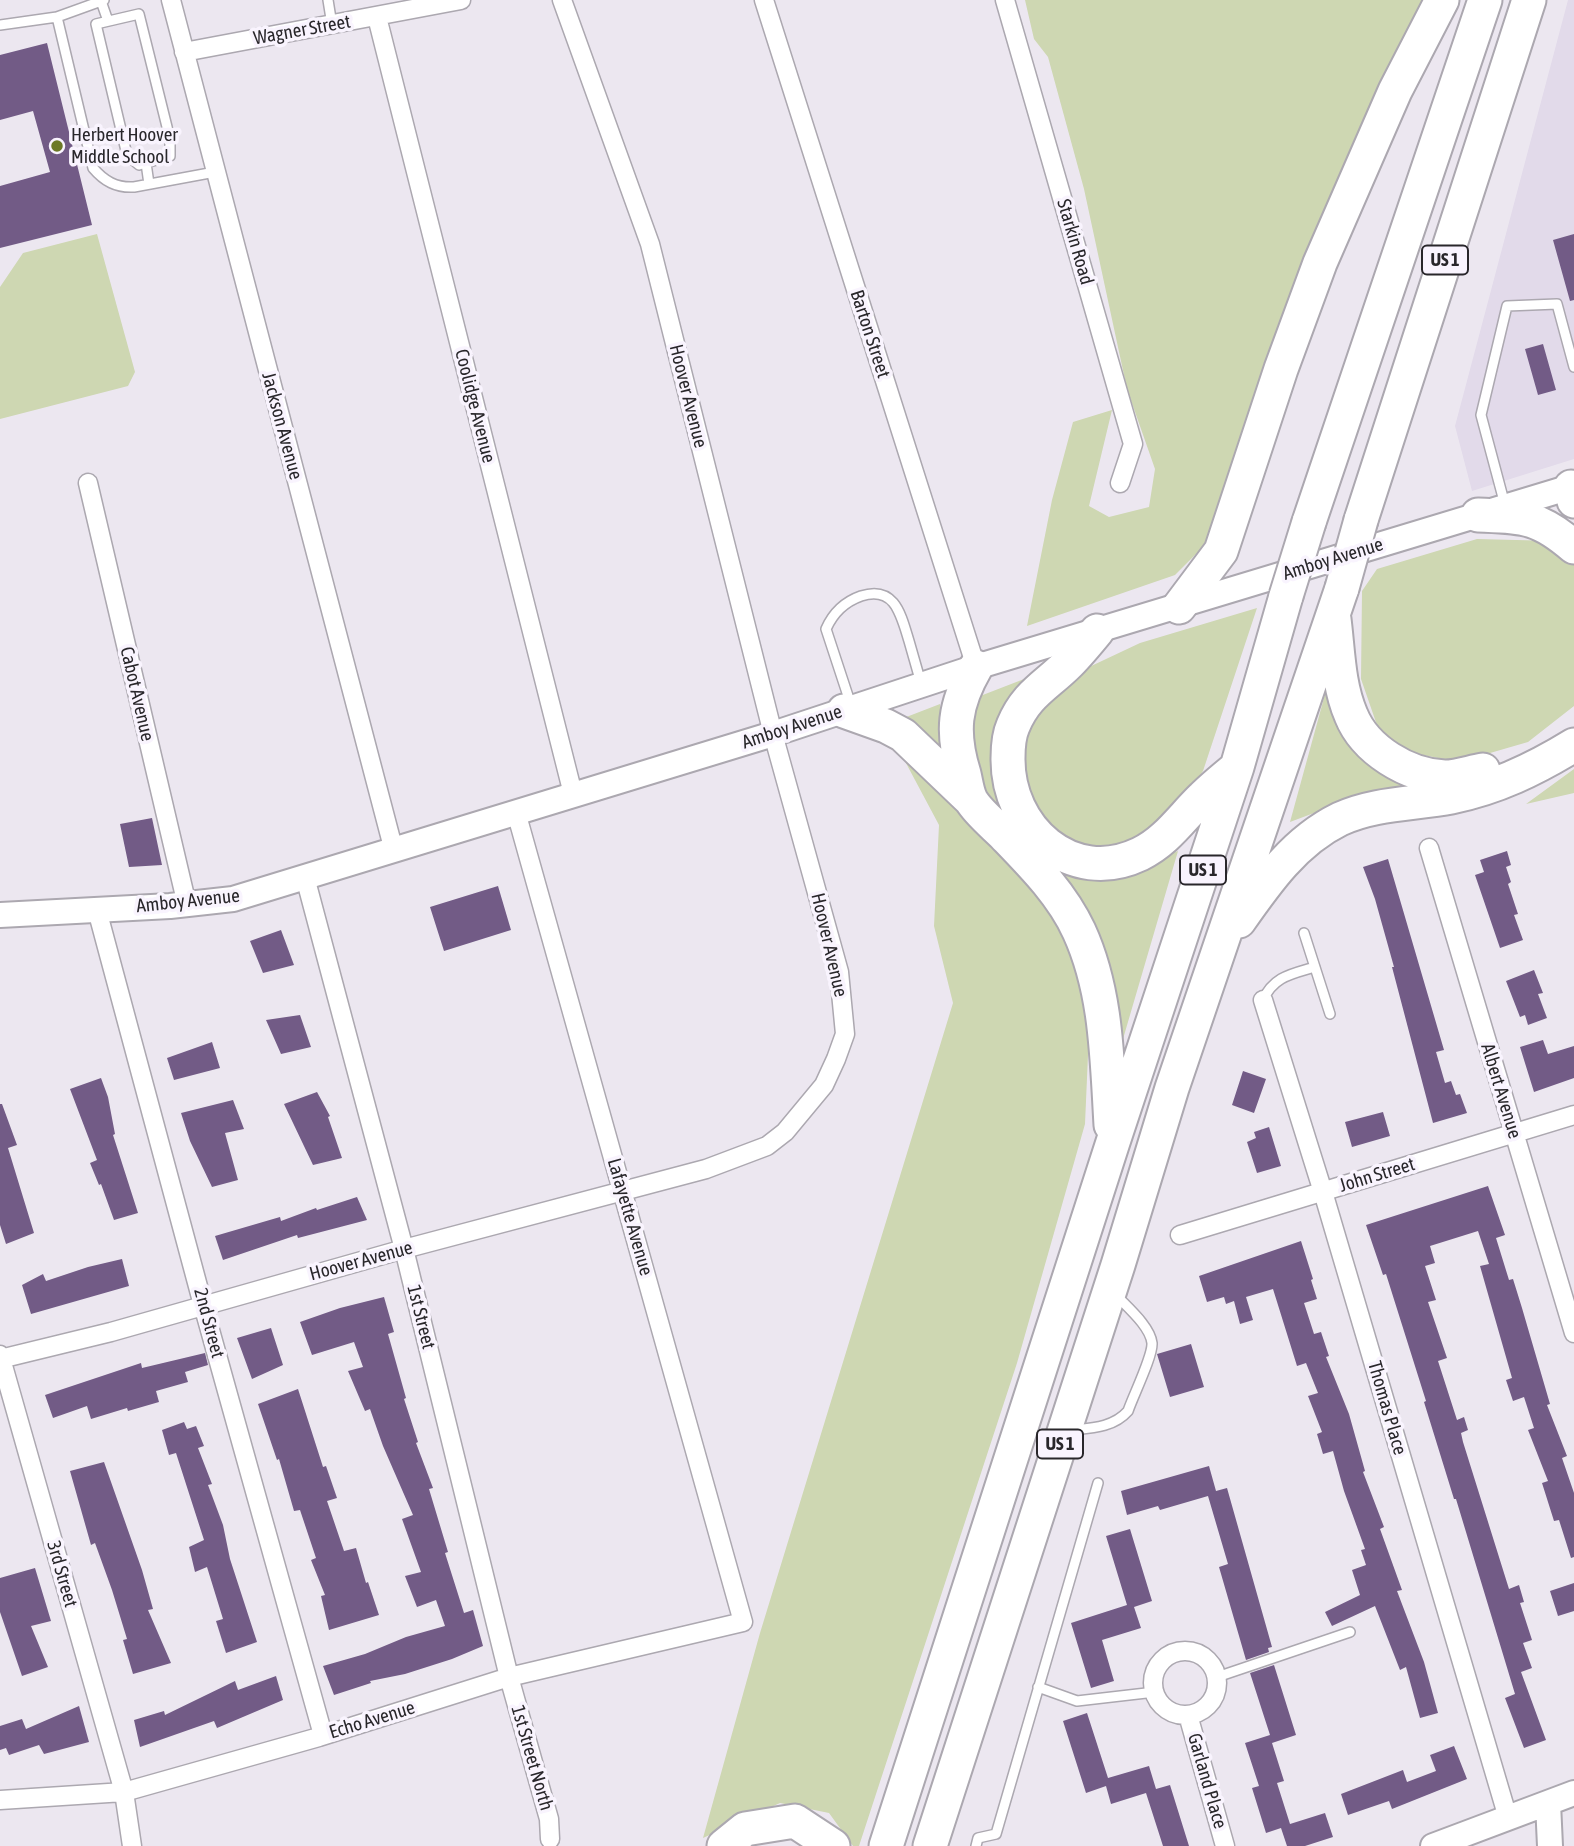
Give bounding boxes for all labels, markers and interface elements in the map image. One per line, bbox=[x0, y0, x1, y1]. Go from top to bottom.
street label: Wagner Street bbox=[252, 10, 352, 50]
place label: Herbert Hoover Middle School bbox=[71, 124, 178, 168]
marker: Herbert Hoover Middle School bbox=[49, 138, 65, 154]
street label: Starkin Road bbox=[1052, 196, 1098, 288]
road number: US 1 bbox=[1422, 246, 1468, 274]
street label: Barton Street bbox=[845, 287, 895, 381]
street label: Hoover Avenue bbox=[664, 342, 712, 450]
street label: Coolidge Avenue bbox=[450, 347, 500, 465]
street label: Jackson Avenue bbox=[257, 370, 307, 482]
street label: Amboy Avenue bbox=[1280, 533, 1386, 585]
street label: Cabot Avenue bbox=[115, 645, 159, 743]
street label: Amboy Avenue bbox=[739, 700, 845, 754]
road number: US 1 bbox=[1180, 856, 1226, 884]
street label: Amboy Avenue bbox=[135, 884, 241, 918]
street label: Hoover Avenue bbox=[806, 891, 852, 999]
street label: Albert Avenue bbox=[1476, 1041, 1526, 1141]
street label: John Street bbox=[1337, 1153, 1417, 1197]
street label: Lafayette Avenue bbox=[602, 1156, 658, 1278]
street label: Hoover Avenue bbox=[307, 1236, 415, 1286]
street label: 1st Street bbox=[402, 1283, 440, 1351]
street label: 2nd Street bbox=[189, 1286, 229, 1360]
street label: Thomas Place bbox=[1363, 1358, 1411, 1458]
road number: US 1 bbox=[1037, 1429, 1083, 1458]
street label: 3rd Street bbox=[42, 1538, 82, 1610]
street label: Echo Avenue bbox=[326, 1696, 418, 1744]
street label: 1st Street North bbox=[506, 1703, 558, 1813]
street label: Garland Place bbox=[1183, 1731, 1231, 1831]

